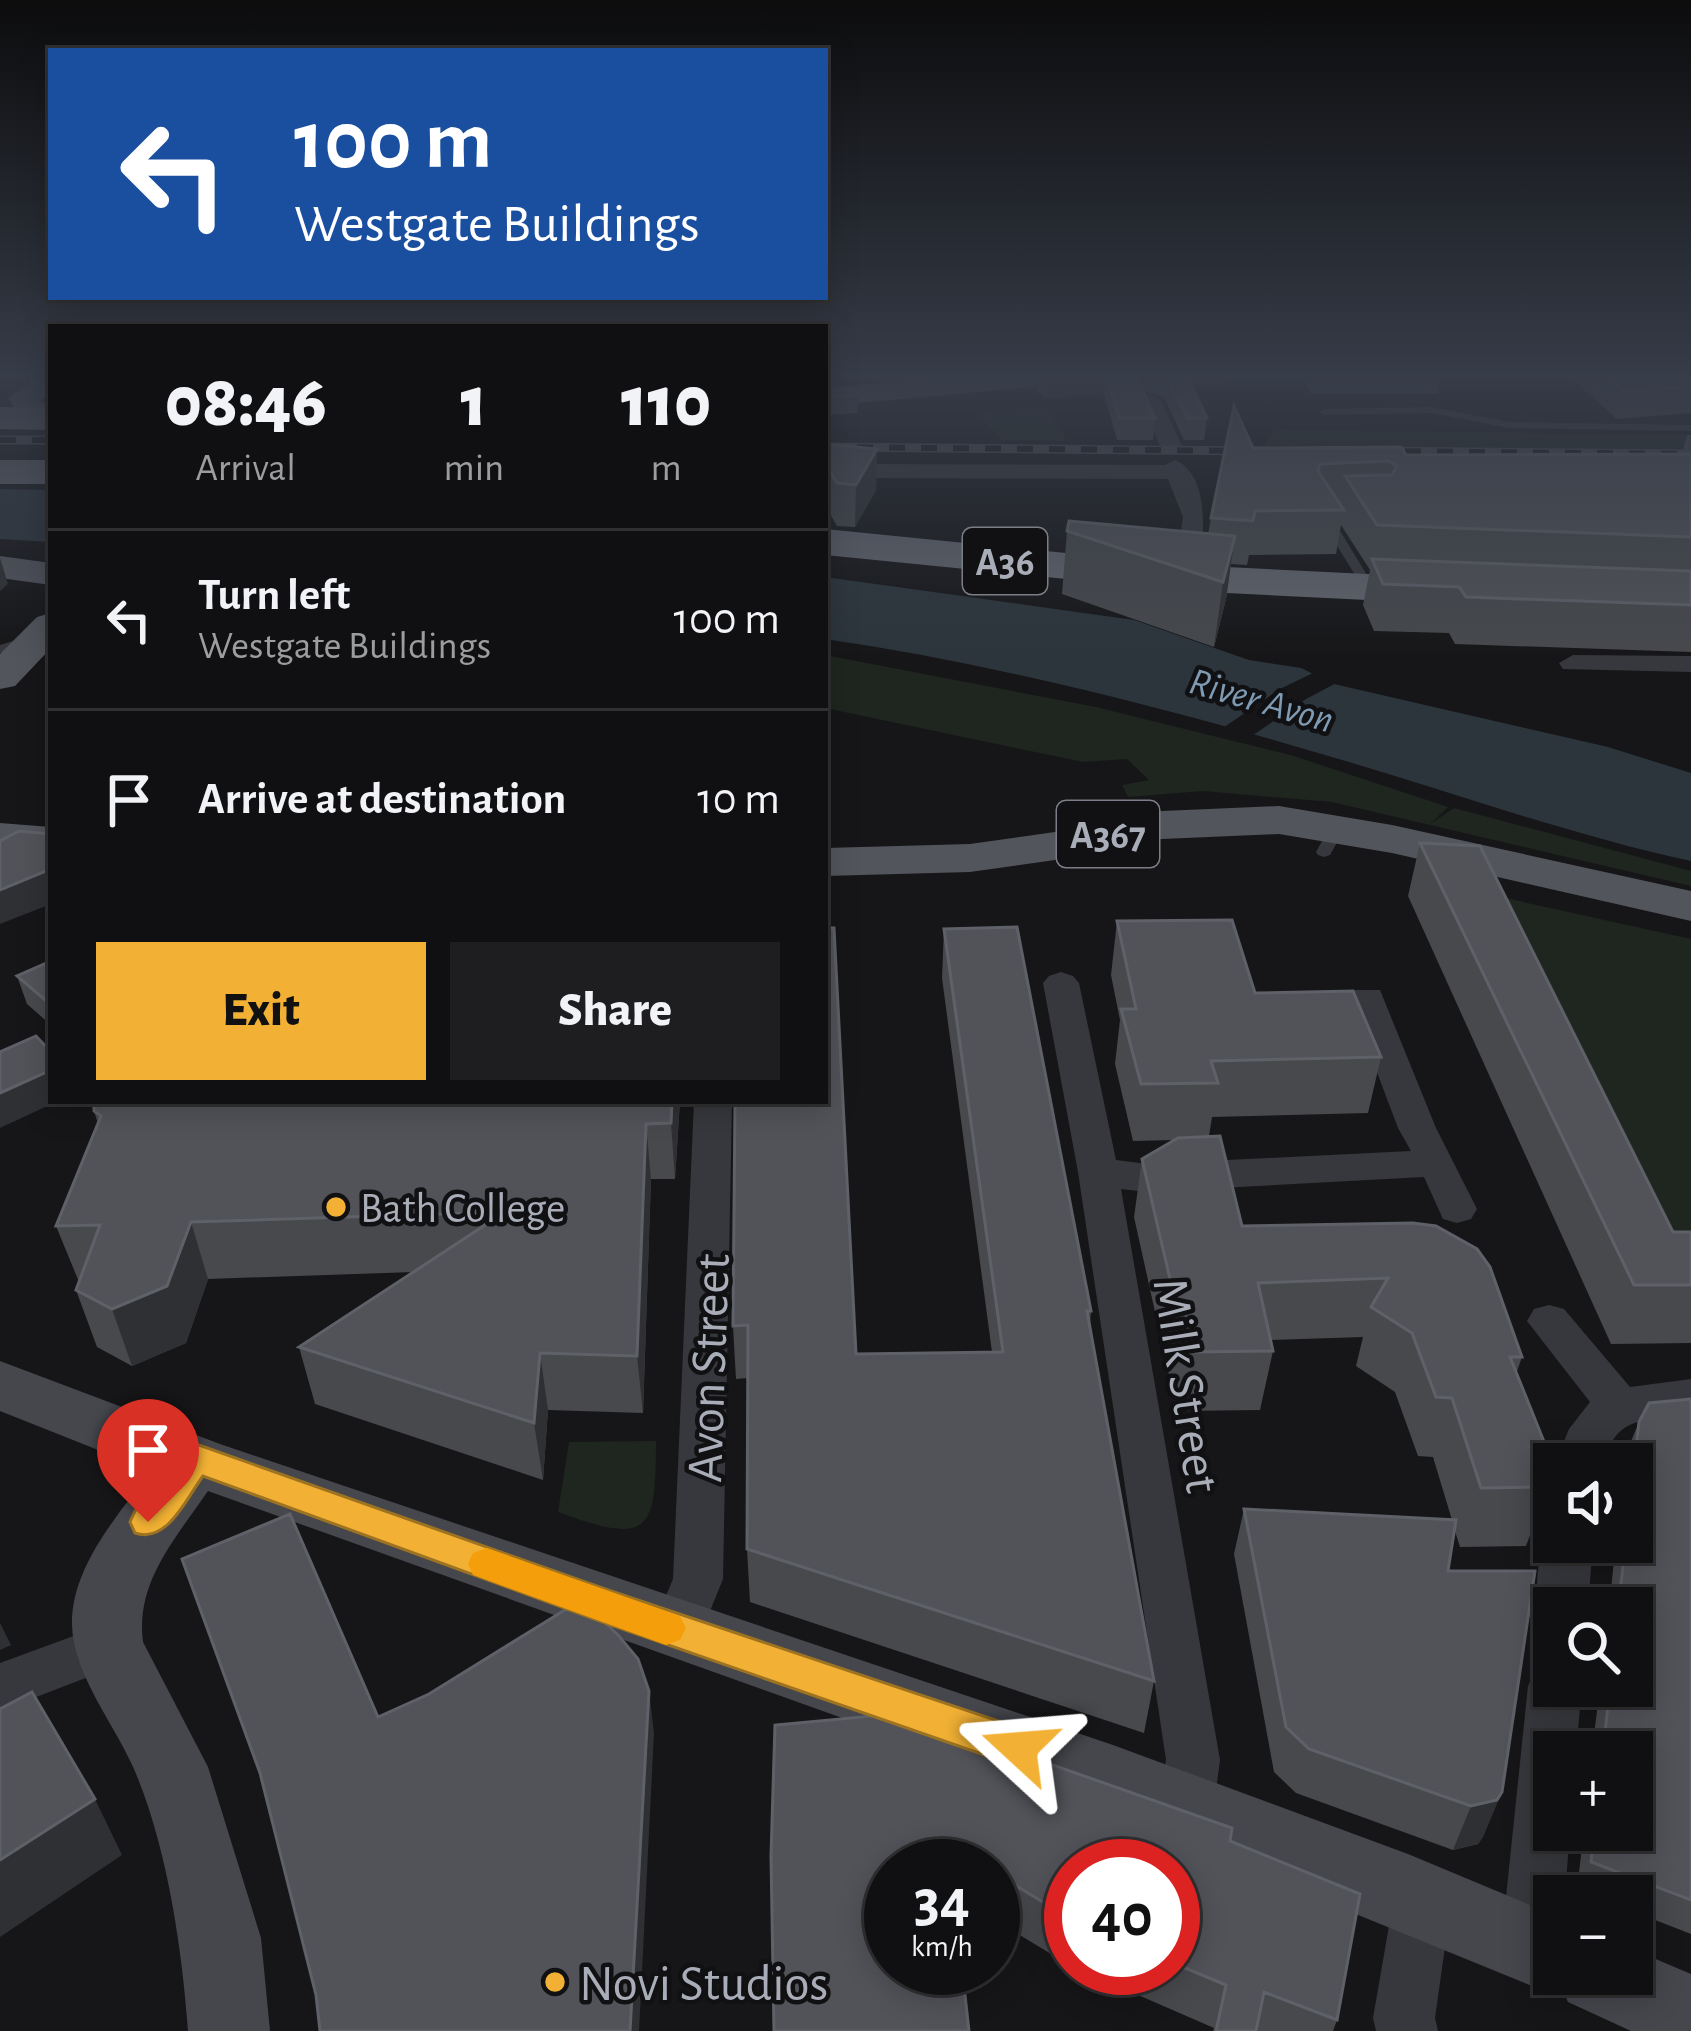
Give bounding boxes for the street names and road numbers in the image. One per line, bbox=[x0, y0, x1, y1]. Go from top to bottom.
road number: A36 bbox=[963, 528, 1047, 594]
road number: A367 bbox=[1057, 801, 1159, 867]
street label: Avon Street bbox=[680, 1253, 739, 1483]
street label: Milk Street bbox=[1143, 1274, 1228, 1496]

